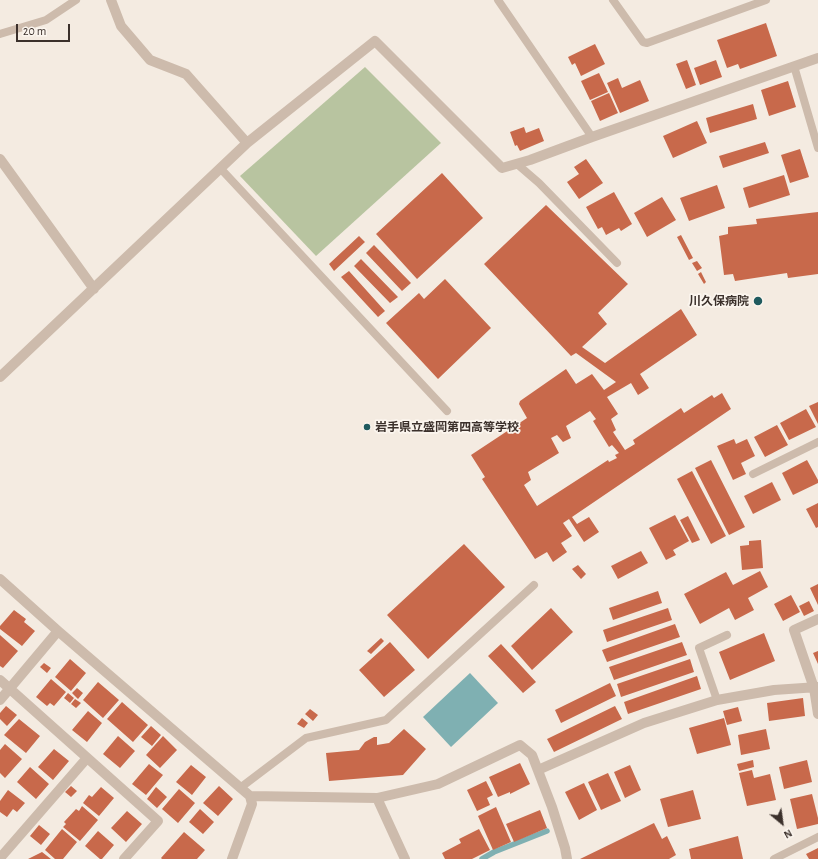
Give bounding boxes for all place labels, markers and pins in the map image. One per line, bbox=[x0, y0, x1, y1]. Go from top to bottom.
place label: 川久保病院 bbox=[689, 294, 749, 308]
marker: 川久保病院 bbox=[752, 295, 764, 307]
place label: 岩手県立盛岡第四高等学校 bbox=[375, 420, 519, 434]
marker: 岩手県立盛岡第四高等学校 bbox=[362, 422, 372, 432]

